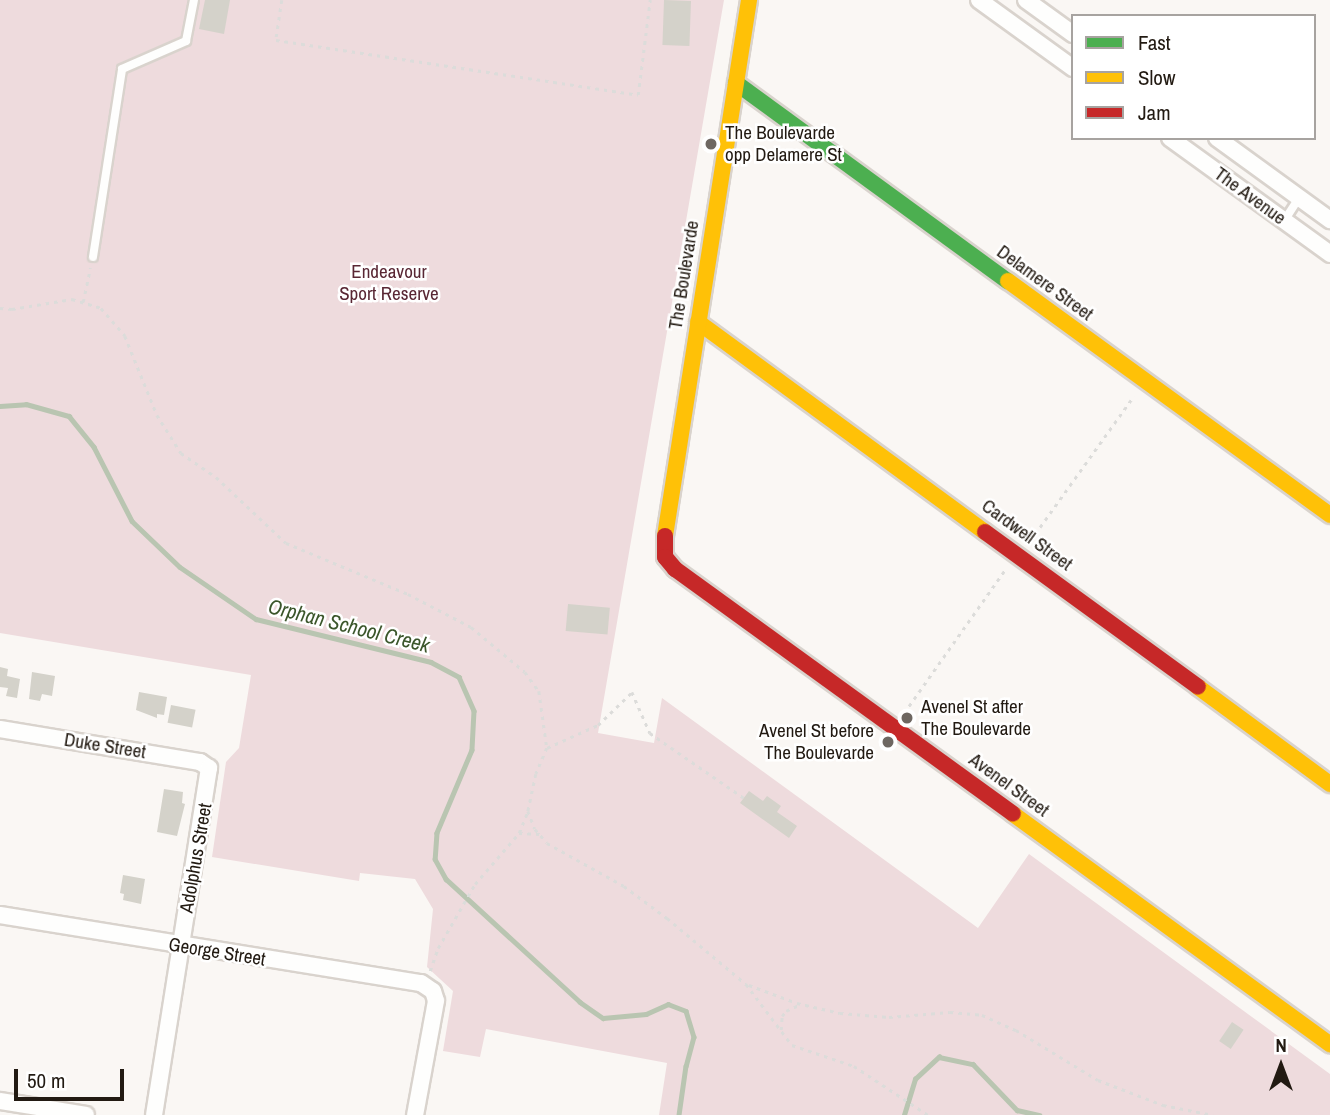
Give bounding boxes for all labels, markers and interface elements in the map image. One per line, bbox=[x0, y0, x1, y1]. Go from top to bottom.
legend bbox=[1071, 14, 1316, 140]
text: Fast bbox=[1138, 28, 1171, 57]
text: Slow bbox=[1138, 63, 1175, 92]
text: Jam bbox=[1138, 98, 1171, 127]
place label: The Boulevarde opp Delamere St bbox=[725, 122, 842, 166]
marker: The Boulevarde opp Delamere St bbox=[703, 136, 719, 152]
street label: The Avenue bbox=[1209, 162, 1291, 230]
street label: The Boulevarde bbox=[664, 219, 704, 331]
street label: Delamere Street bbox=[992, 240, 1098, 326]
park label: Endeavour Sport Reserve bbox=[339, 261, 439, 305]
street label: Cardwell Street bbox=[977, 494, 1077, 576]
water label: Orphan School Creek bbox=[266, 594, 432, 658]
place label: Avenel St after The Boulevarde bbox=[921, 696, 1031, 740]
marker: Avenel St after The Boulevarde bbox=[899, 710, 915, 726]
place label: Avenel St before The Boulevarde bbox=[759, 720, 874, 764]
street label: Duke Street bbox=[63, 728, 147, 764]
marker: Avenel St before The Boulevarde bbox=[880, 734, 896, 750]
street label: Avenel Street bbox=[965, 748, 1053, 822]
street label: Adolphus Street bbox=[175, 801, 217, 915]
street label: George Street bbox=[167, 933, 267, 971]
north arrow bbox=[1246, 1031, 1316, 1101]
text: N bbox=[1275, 1032, 1287, 1058]
scale bar bbox=[18, 1056, 128, 1100]
text: 50 m bbox=[27, 1066, 65, 1095]

